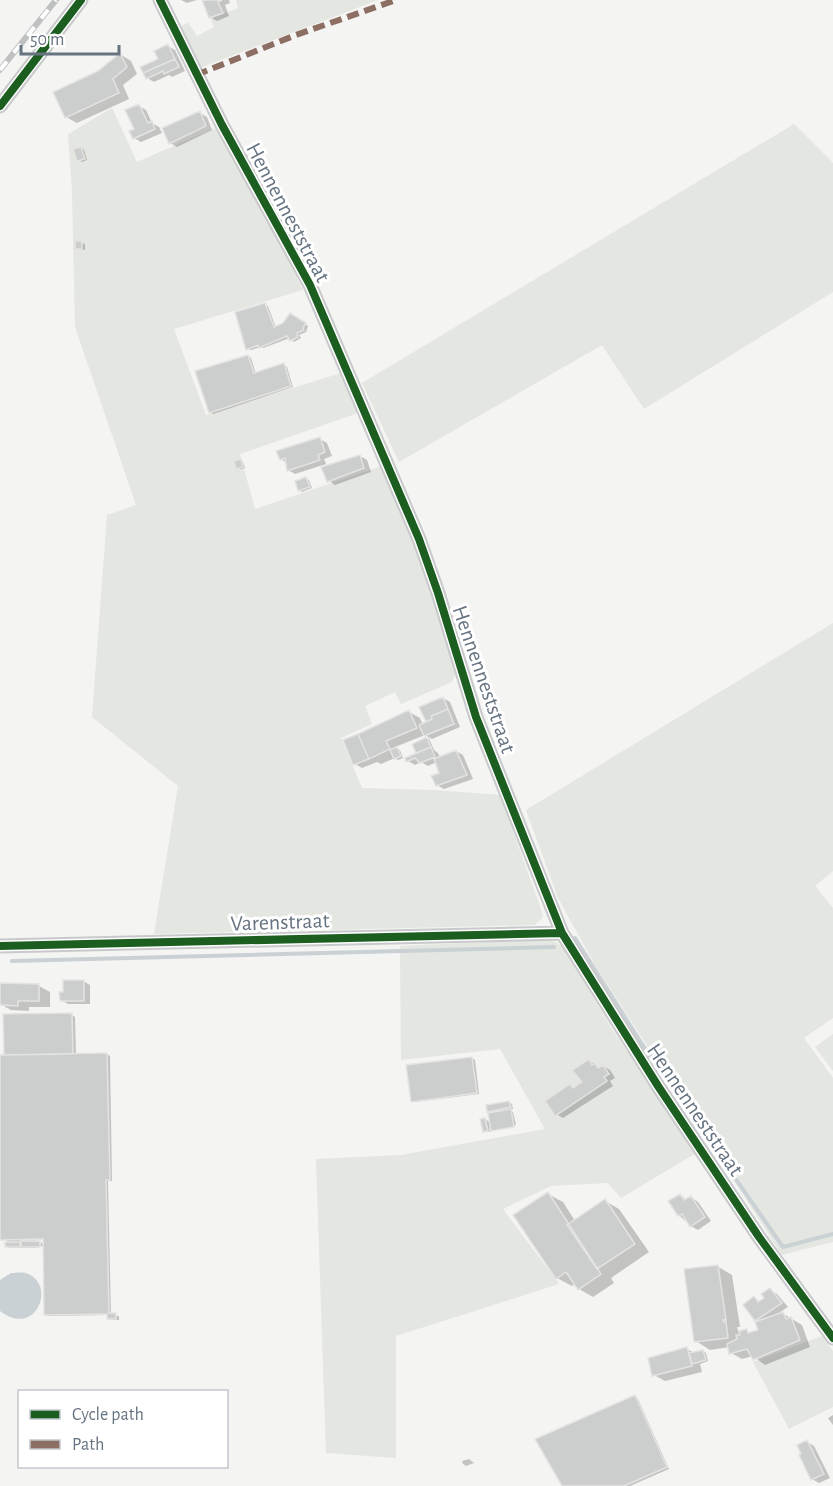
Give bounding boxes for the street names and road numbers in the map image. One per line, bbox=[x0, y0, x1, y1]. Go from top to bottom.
street label: Hennenneststraat bbox=[242, 139, 334, 286]
street label: Hennenneststraat bbox=[448, 603, 520, 756]
street label: Varenstraat bbox=[230, 909, 330, 935]
street label: Hennenneststraat bbox=[643, 1039, 748, 1180]

